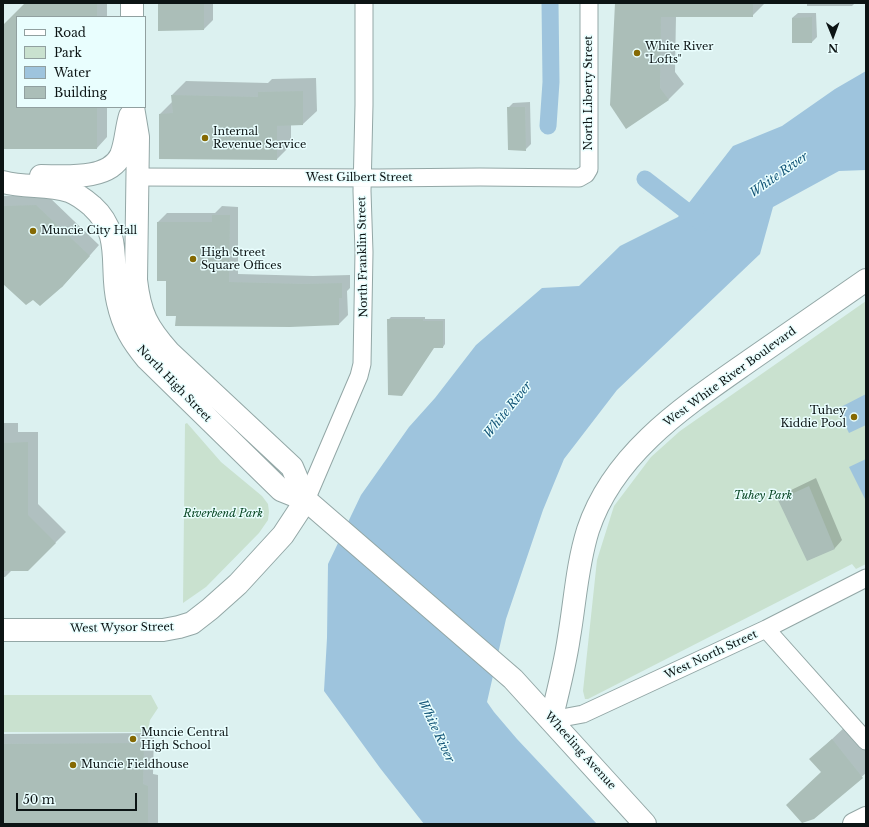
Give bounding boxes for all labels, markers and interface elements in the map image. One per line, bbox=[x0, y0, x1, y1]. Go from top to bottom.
legend bbox=[16, 16, 146, 108]
north arrow bbox=[813, 16, 853, 56]
text: Road bbox=[54, 25, 86, 40]
street label: North Liberty Street bbox=[582, 36, 596, 150]
place label: White River "Lofts" bbox=[645, 40, 713, 66]
text: N bbox=[828, 41, 839, 55]
text: Park bbox=[54, 45, 82, 60]
marker: White River "Lofts" bbox=[632, 48, 642, 58]
text: Water bbox=[54, 65, 91, 80]
text: Building bbox=[54, 85, 107, 100]
place label: Internal Revenue Service bbox=[213, 125, 306, 151]
marker: Internal Revenue Service bbox=[200, 133, 210, 143]
water label: White River bbox=[747, 150, 811, 200]
street label: West Gilbert Street bbox=[306, 171, 412, 185]
street label: North Franklin Street bbox=[355, 196, 371, 318]
place label: Muncie City Hall bbox=[41, 224, 137, 238]
marker: Muncie City Hall bbox=[28, 226, 38, 236]
place label: High Street Square Offices bbox=[201, 246, 282, 272]
marker: High Street Square Offices bbox=[188, 254, 198, 264]
street label: West White River Boulevard bbox=[661, 325, 799, 429]
street label: North High Street bbox=[134, 343, 214, 425]
water label: White River bbox=[481, 379, 535, 441]
place label: Tuhey Kiddie Pool bbox=[780, 404, 846, 430]
marker: Tuhey Kiddie Pool bbox=[849, 412, 859, 422]
park label: Tuhey Park bbox=[734, 489, 792, 503]
park label: Riverbend Park bbox=[183, 507, 263, 521]
street label: West Wysor Street bbox=[70, 620, 174, 636]
street label: West North Street bbox=[663, 628, 759, 682]
water label: White River bbox=[415, 697, 457, 765]
street label: Wheeling Avenue bbox=[542, 709, 618, 793]
place label: Muncie Central High School bbox=[141, 726, 229, 752]
marker: Muncie Central High School bbox=[128, 734, 138, 744]
place label: Muncie Fieldhouse bbox=[81, 758, 189, 772]
marker: Muncie Fieldhouse bbox=[68, 760, 78, 770]
scale bar bbox=[18, 785, 139, 811]
text: 50 m bbox=[23, 792, 55, 807]

